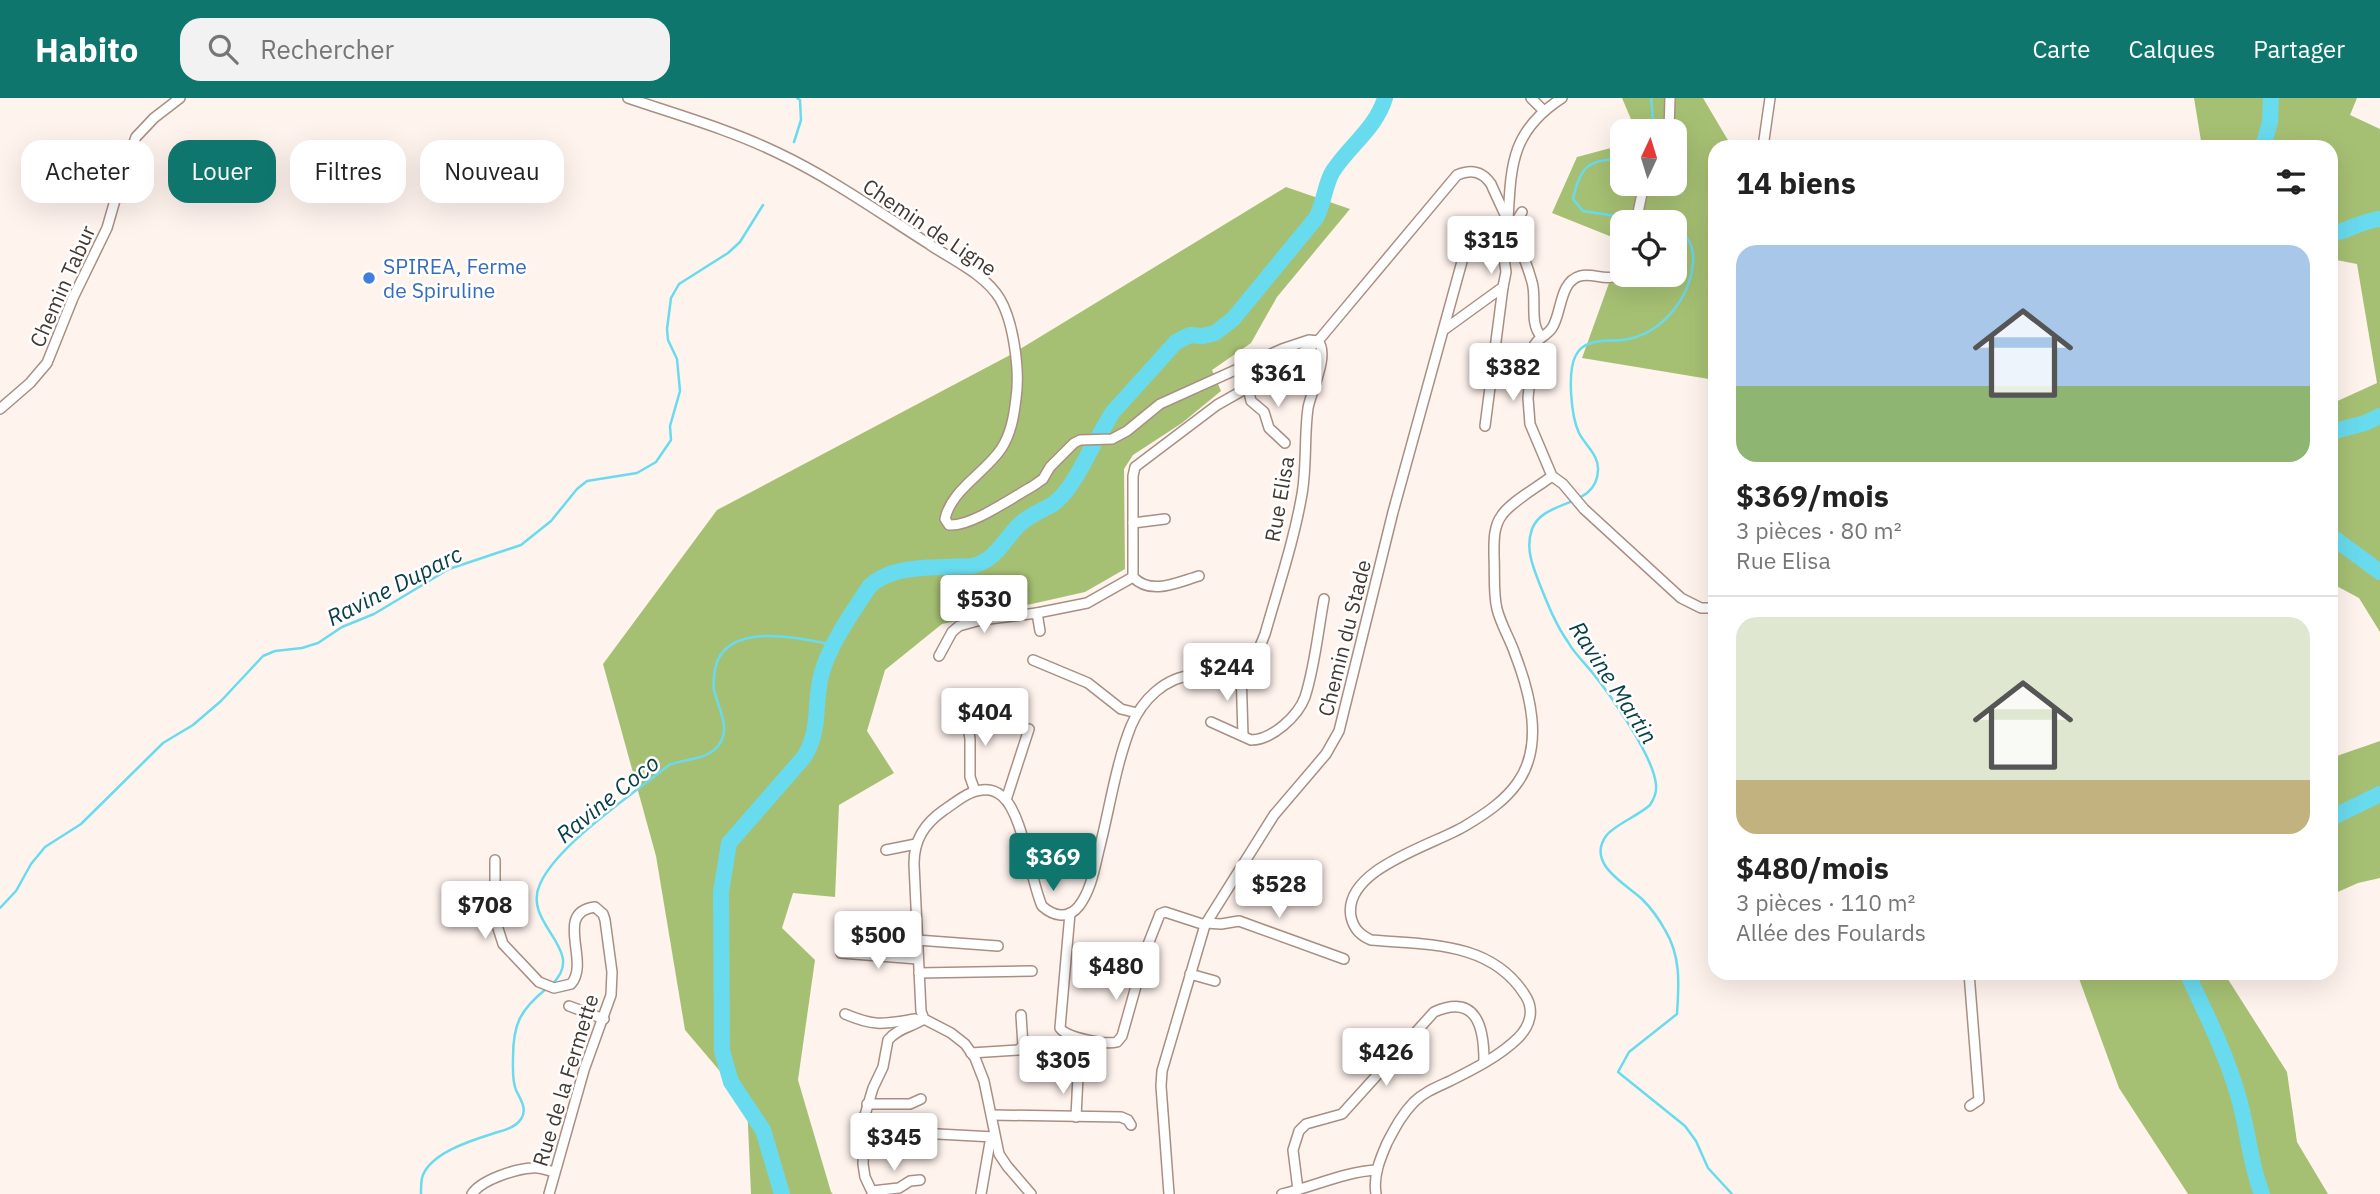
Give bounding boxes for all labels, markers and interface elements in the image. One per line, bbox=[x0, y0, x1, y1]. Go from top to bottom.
search box bbox=[180, 18, 670, 81]
text: Habito bbox=[35, 28, 138, 71]
icon: search bbox=[204, 30, 242, 68]
text: Rechercher bbox=[260, 32, 394, 66]
text: Carte bbox=[2032, 33, 2091, 65]
text: Calques bbox=[2129, 33, 2215, 65]
text: Partager bbox=[2253, 33, 2345, 65]
north arrow bbox=[1610, 119, 1687, 196]
map controls bbox=[1610, 119, 1687, 287]
chip: Acheter bbox=[21, 140, 154, 203]
chip: Louer bbox=[168, 140, 276, 203]
chip: Filtres bbox=[290, 140, 406, 203]
chip: Nouveau bbox=[420, 140, 564, 203]
text: 14 biens bbox=[1736, 163, 1856, 202]
icon: filters bbox=[2272, 163, 2310, 201]
street label: Chemin de Ligne bbox=[858, 172, 1002, 282]
button: locate bbox=[1610, 210, 1687, 287]
pin: $315 bbox=[1450, 216, 1532, 276]
street label: Chemin Tabur bbox=[23, 220, 101, 351]
text: $315 bbox=[1463, 224, 1519, 254]
place label: SPIREA, Ferme de Spiruline bbox=[383, 252, 527, 304]
marker: SPIREA, Ferme de Spiruline bbox=[361, 270, 377, 286]
icon: home bbox=[1960, 290, 2086, 416]
pin: $382 bbox=[1472, 344, 1554, 403]
pin: $361 bbox=[1237, 350, 1319, 409]
text: $382 bbox=[1485, 351, 1541, 381]
text: $361 bbox=[1250, 357, 1306, 387]
street label: Rue Elisa bbox=[1258, 454, 1300, 544]
text: $369/mois bbox=[1736, 476, 1889, 515]
text: 3 pièces · 80 m² bbox=[1736, 515, 1902, 545]
water label: Ravine Duparc bbox=[321, 538, 467, 632]
text: Rue Elisa bbox=[1736, 545, 1831, 575]
street label: Chemin du Stade bbox=[1311, 557, 1377, 719]
pin: $530 bbox=[943, 575, 1025, 635]
text: $530 bbox=[956, 583, 1012, 613]
water label: Ravine Martin bbox=[1563, 615, 1665, 749]
pin: $244 bbox=[1186, 644, 1268, 703]
text: $244 bbox=[1199, 651, 1255, 681]
icon: home bbox=[1960, 662, 2086, 788]
pin: $404 bbox=[944, 688, 1026, 748]
text: $404 bbox=[957, 696, 1013, 726]
water label: Ravine Coco bbox=[549, 747, 665, 849]
pin: $369 bbox=[1012, 834, 1094, 893]
text: $369 bbox=[1025, 841, 1081, 871]
text: $480/mois bbox=[1736, 848, 1889, 887]
pin: $528 bbox=[1238, 860, 1320, 920]
text: $528 bbox=[1251, 868, 1307, 898]
pin: $708 bbox=[444, 882, 526, 941]
text: 3 pièces · 110 m² bbox=[1736, 887, 1915, 917]
text: $708 bbox=[457, 889, 513, 919]
pin: $500 bbox=[837, 912, 919, 971]
text: Allée des Foulards bbox=[1736, 917, 1926, 947]
text: $500 bbox=[850, 919, 906, 949]
pin: $480 bbox=[1075, 942, 1157, 1002]
text: $480 bbox=[1088, 950, 1144, 980]
street label: Rue de la Fermette bbox=[525, 990, 605, 1170]
pin: $426 bbox=[1345, 1028, 1427, 1088]
text: $426 bbox=[1358, 1036, 1414, 1066]
pin: $305 bbox=[1022, 1037, 1104, 1096]
text: $305 bbox=[1035, 1044, 1091, 1074]
pin: $345 bbox=[853, 1114, 935, 1173]
text: $345 bbox=[866, 1121, 922, 1151]

